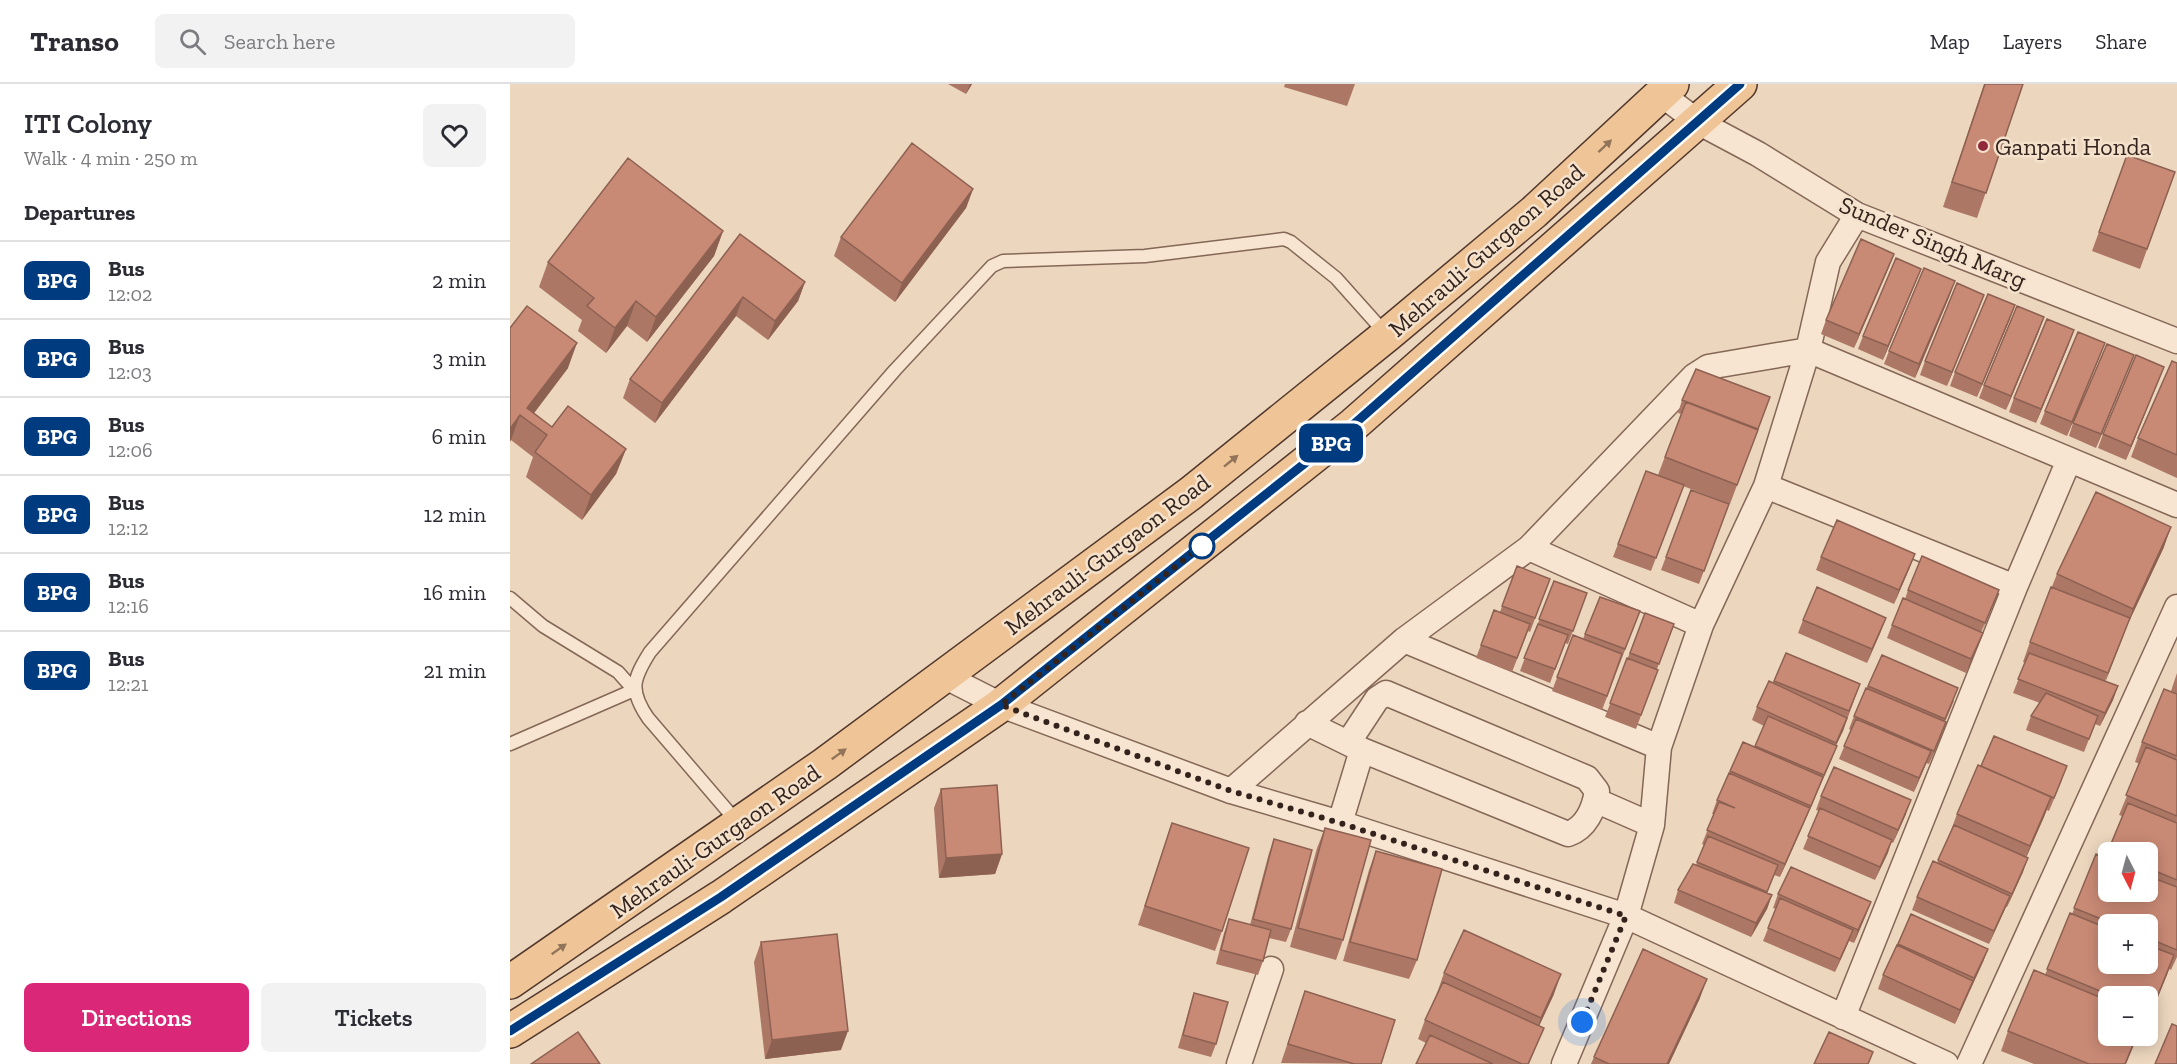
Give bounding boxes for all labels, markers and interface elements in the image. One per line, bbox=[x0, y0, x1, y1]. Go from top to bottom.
search box bbox=[155, 14, 575, 68]
text: Transo bbox=[30, 25, 119, 58]
icon: search bbox=[176, 25, 209, 58]
text: Search here bbox=[224, 28, 335, 55]
text: Map bbox=[1930, 29, 1970, 54]
text: Layers bbox=[2003, 29, 2062, 54]
text: Share bbox=[2095, 29, 2147, 54]
button: heart bbox=[423, 104, 486, 167]
text: ITI Colony bbox=[24, 107, 152, 140]
place label: Ganpati Honda bbox=[1995, 132, 2152, 161]
one-way arrow bbox=[1597, 139, 1612, 153]
marker: Ganpati Honda bbox=[1976, 139, 1990, 153]
text: Walk · 4 min · 250 m bbox=[24, 146, 198, 170]
street label: Mehrauli-Gurgaon Road bbox=[1382, 157, 1590, 343]
street label: Sunder Singh Marg bbox=[1835, 189, 2031, 295]
text: Departures bbox=[24, 199, 135, 226]
text: Bus bbox=[108, 255, 145, 282]
text: 2 min bbox=[432, 267, 486, 294]
text: BPG bbox=[37, 268, 77, 293]
text: 12:02 bbox=[108, 282, 152, 306]
text: Bus bbox=[108, 333, 145, 360]
text: 3 min bbox=[432, 345, 486, 372]
text: BPG bbox=[37, 346, 77, 371]
text: 12:03 bbox=[108, 360, 152, 384]
text: Bus bbox=[108, 411, 145, 438]
text: 6 min bbox=[432, 423, 486, 450]
text: BPG bbox=[37, 424, 77, 449]
line badge: BPG bbox=[1296, 424, 1366, 462]
text: BPG bbox=[1311, 431, 1351, 456]
text: 12:06 bbox=[108, 438, 153, 462]
one-way arrow bbox=[1223, 455, 1238, 467]
street label: Mehrauli-Gurgaon Road bbox=[999, 467, 1215, 641]
text: Bus bbox=[108, 489, 145, 516]
text: 12 min bbox=[423, 501, 486, 528]
text: BPG bbox=[37, 502, 77, 527]
text: 12:12 bbox=[108, 516, 148, 540]
unlabelled marker bbox=[1189, 533, 1215, 559]
text: Bus bbox=[108, 567, 145, 594]
text: 16 min bbox=[423, 579, 486, 606]
text: BPG bbox=[37, 580, 77, 605]
text: 12:16 bbox=[108, 594, 149, 618]
text: Bus bbox=[108, 645, 145, 672]
text: 21 min bbox=[423, 657, 486, 684]
text: BPG bbox=[37, 658, 77, 683]
text: 12:21 bbox=[108, 672, 148, 696]
one-way arrow bbox=[831, 747, 847, 760]
street label: Mehrauli-Gurgaon Road bbox=[604, 758, 826, 924]
north arrow bbox=[2098, 842, 2158, 902]
map controls bbox=[2098, 842, 2158, 1046]
button: + bbox=[2098, 914, 2158, 974]
one-way arrow bbox=[550, 943, 566, 955]
button: Directions bbox=[24, 983, 249, 1052]
button: Tickets bbox=[261, 983, 486, 1052]
button: − bbox=[2098, 986, 2158, 1046]
your location bbox=[1567, 1007, 1597, 1037]

